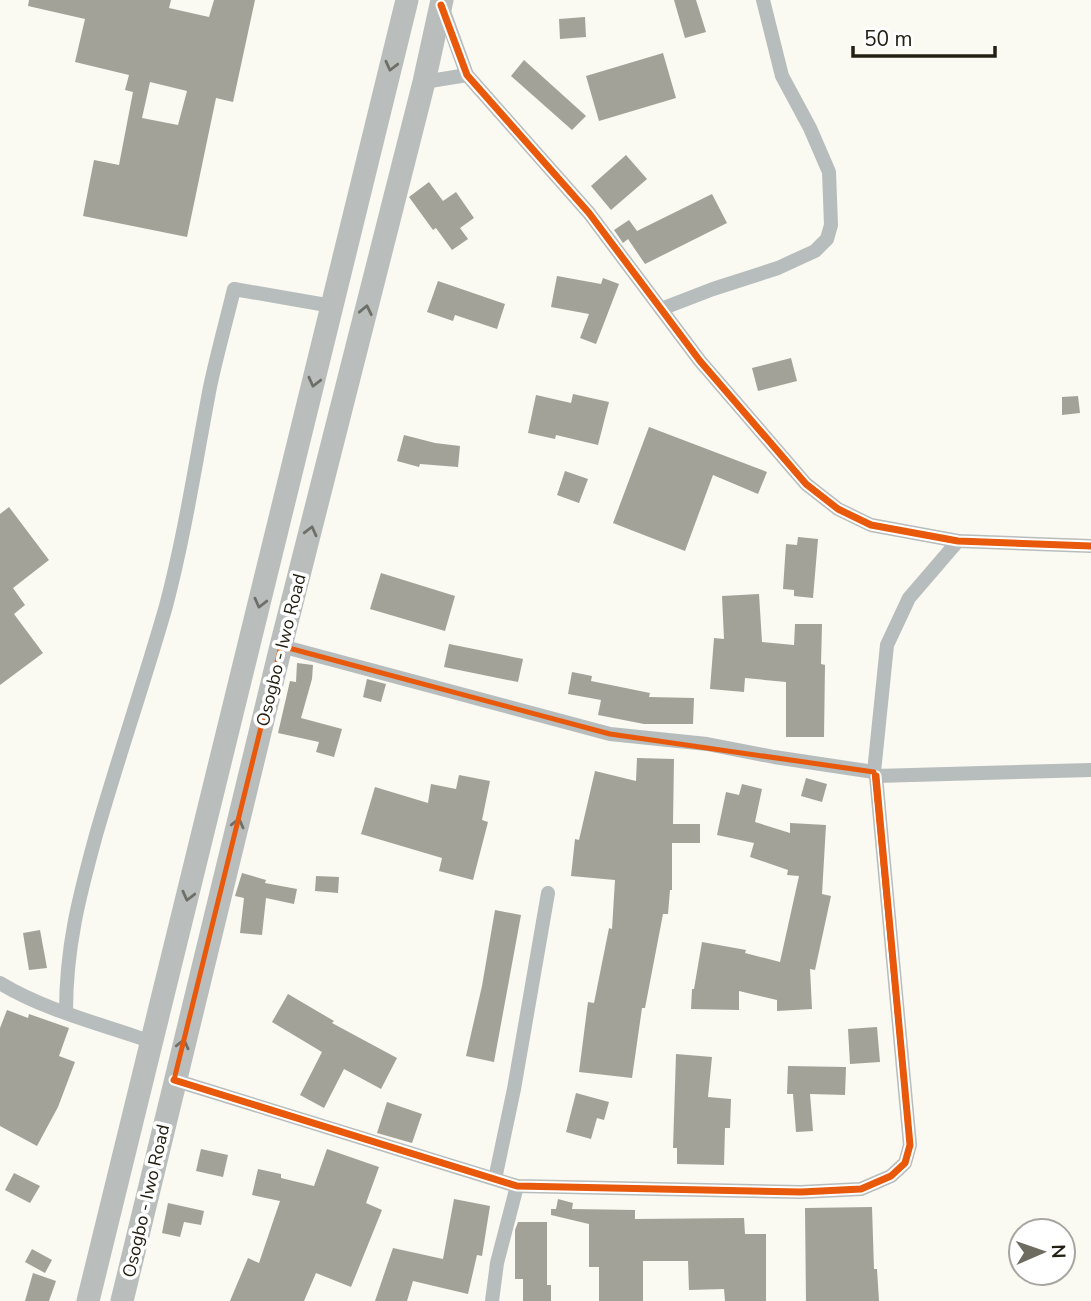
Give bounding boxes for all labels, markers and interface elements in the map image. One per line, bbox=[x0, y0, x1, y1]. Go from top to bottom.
scale bar bbox=[853, 14, 995, 58]
text: 50 m bbox=[864, 25, 913, 53]
one-way arrow bbox=[385, 60, 399, 72]
one-way arrow bbox=[358, 304, 373, 316]
one-way arrow bbox=[308, 376, 322, 388]
one-way arrow bbox=[303, 525, 317, 537]
street label: Osogbo - Iwo Road bbox=[250, 571, 312, 729]
one-way arrow bbox=[254, 597, 268, 609]
one-way arrow bbox=[230, 817, 244, 829]
one-way arrow bbox=[182, 890, 196, 902]
one-way arrow bbox=[175, 1038, 189, 1050]
street label: Osogbo - Iwo Road bbox=[117, 1122, 175, 1280]
north arrow bbox=[1007, 1217, 1077, 1287]
text: N bbox=[1045, 1244, 1071, 1259]

